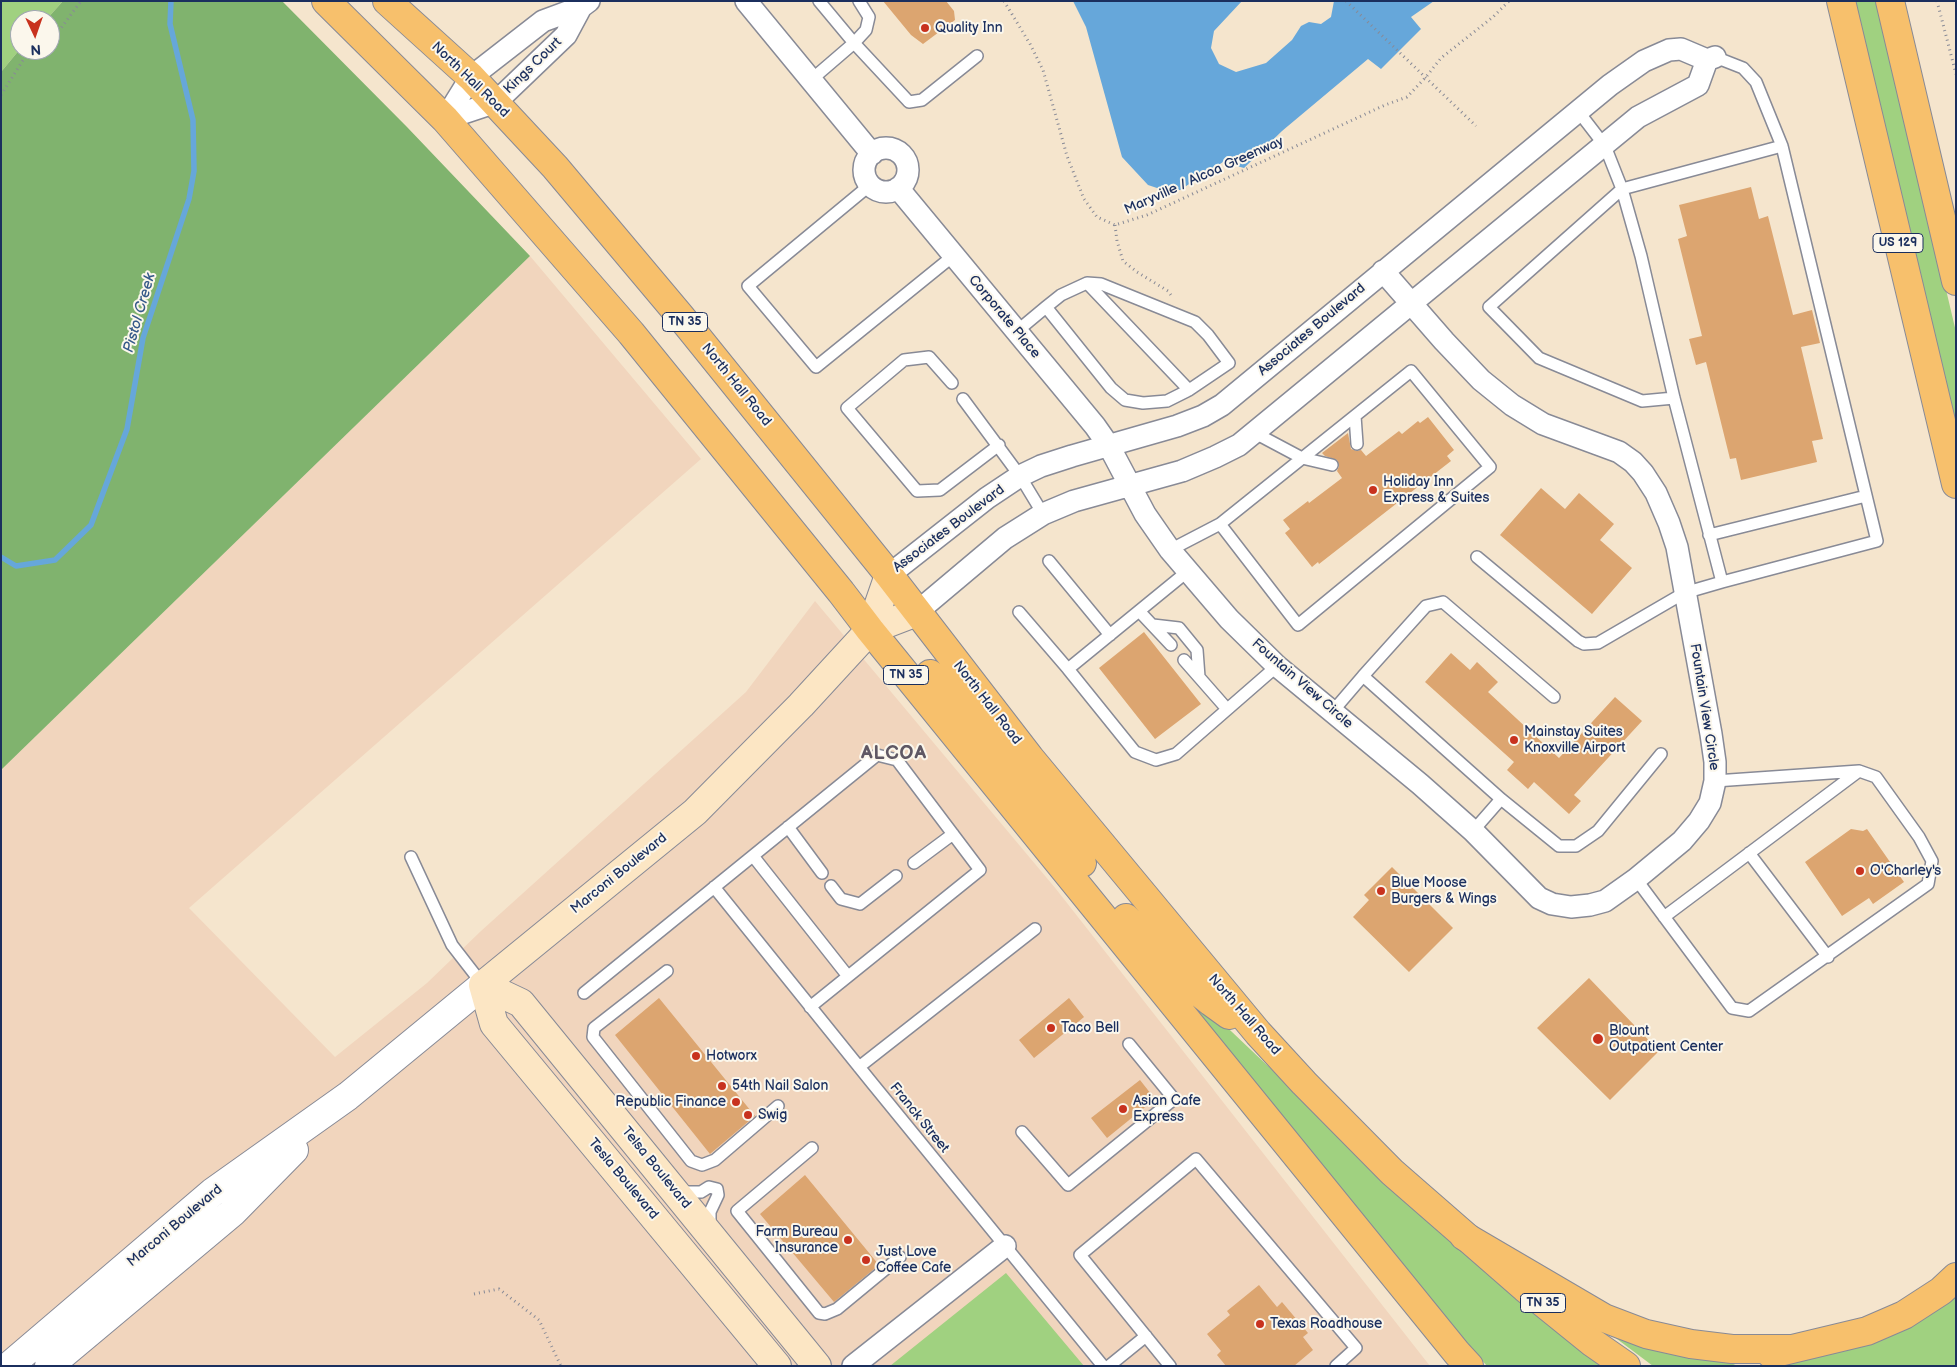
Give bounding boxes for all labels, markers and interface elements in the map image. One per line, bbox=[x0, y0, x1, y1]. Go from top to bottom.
north arrow bbox=[10, 10, 60, 60]
place label: Quality Inn bbox=[935, 20, 1003, 36]
marker: Quality Inn bbox=[919, 22, 931, 34]
street label: Kings Court bbox=[501, 34, 565, 98]
street label: North Hall Road bbox=[428, 39, 512, 121]
text: N bbox=[30, 41, 41, 58]
street label: Maryville / Alcoa Greenway bbox=[1122, 133, 1286, 219]
road number: US 129 bbox=[1873, 234, 1923, 252]
water label: Pistol Creek bbox=[120, 271, 160, 355]
street label: Corporate Place bbox=[964, 272, 1044, 362]
street label: Associates Boulevard bbox=[1255, 280, 1369, 380]
road number: TN 35 bbox=[662, 313, 708, 332]
street label: North Hall Road bbox=[698, 340, 774, 430]
place label: Holiday Inn Express & Suites bbox=[1383, 474, 1489, 507]
street label: Associates Boulevard bbox=[890, 482, 1008, 576]
marker: Holiday Inn Express & Suites bbox=[1367, 484, 1379, 496]
street label: Fountain View Circle bbox=[1248, 636, 1356, 732]
street label: Fountain View Circle bbox=[1686, 642, 1722, 772]
street label: North Hall Road bbox=[949, 658, 1025, 748]
road number: TN 35 bbox=[884, 666, 928, 684]
place label: Mainstay Suites Knoxville Airport bbox=[1524, 724, 1626, 756]
marker: Mainstay Suites Knoxville Airport bbox=[1508, 734, 1520, 746]
district label: ALCOA bbox=[860, 743, 928, 765]
street label: Marconi Boulevard bbox=[568, 830, 670, 918]
place label: O'Charley's bbox=[1870, 863, 1941, 879]
marker: O'Charley's bbox=[1854, 865, 1866, 877]
place label: Blue Moose Burgers & Wings bbox=[1391, 875, 1497, 908]
marker: Blue Moose Burgers & Wings bbox=[1375, 885, 1387, 897]
street label: North Hall Road bbox=[1204, 971, 1284, 1059]
place label: Taco Bell bbox=[1061, 1020, 1119, 1036]
marker: Taco Bell bbox=[1045, 1022, 1057, 1034]
place label: Blount Outpatient Center bbox=[1609, 1023, 1723, 1056]
marker: Blount Outpatient Center bbox=[1591, 1032, 1605, 1046]
place label: Hotworx bbox=[706, 1048, 757, 1064]
marker: Hotworx bbox=[690, 1050, 702, 1062]
place label: 54th Nail Salon bbox=[732, 1078, 828, 1094]
marker: 54th Nail Salon bbox=[716, 1080, 728, 1092]
street label: Franck Street bbox=[886, 1080, 952, 1156]
place label: Asian Cafe Express bbox=[1133, 1093, 1201, 1126]
place label: Republic Finance bbox=[615, 1094, 726, 1110]
marker: Republic Finance bbox=[730, 1096, 742, 1108]
marker: Asian Cafe Express bbox=[1117, 1103, 1129, 1115]
place label: Swig bbox=[758, 1107, 787, 1123]
marker: Swig bbox=[742, 1109, 754, 1121]
street label: Telsa Boulevard bbox=[618, 1124, 694, 1212]
street label: Tesla Boulevard bbox=[584, 1135, 662, 1223]
street label: Marconi Boulevard bbox=[124, 1181, 226, 1271]
place label: Farm Bureau Insurance bbox=[756, 1224, 838, 1256]
marker: Farm Bureau Insurance bbox=[842, 1234, 854, 1246]
place label: Just Love Coffee Cafe bbox=[876, 1244, 951, 1276]
marker: Just Love Coffee Cafe bbox=[860, 1254, 872, 1266]
road number: TN 35 bbox=[1520, 1294, 1566, 1312]
place label: Texas Roadhouse bbox=[1270, 1316, 1382, 1332]
marker: Texas Roadhouse bbox=[1254, 1318, 1266, 1330]

